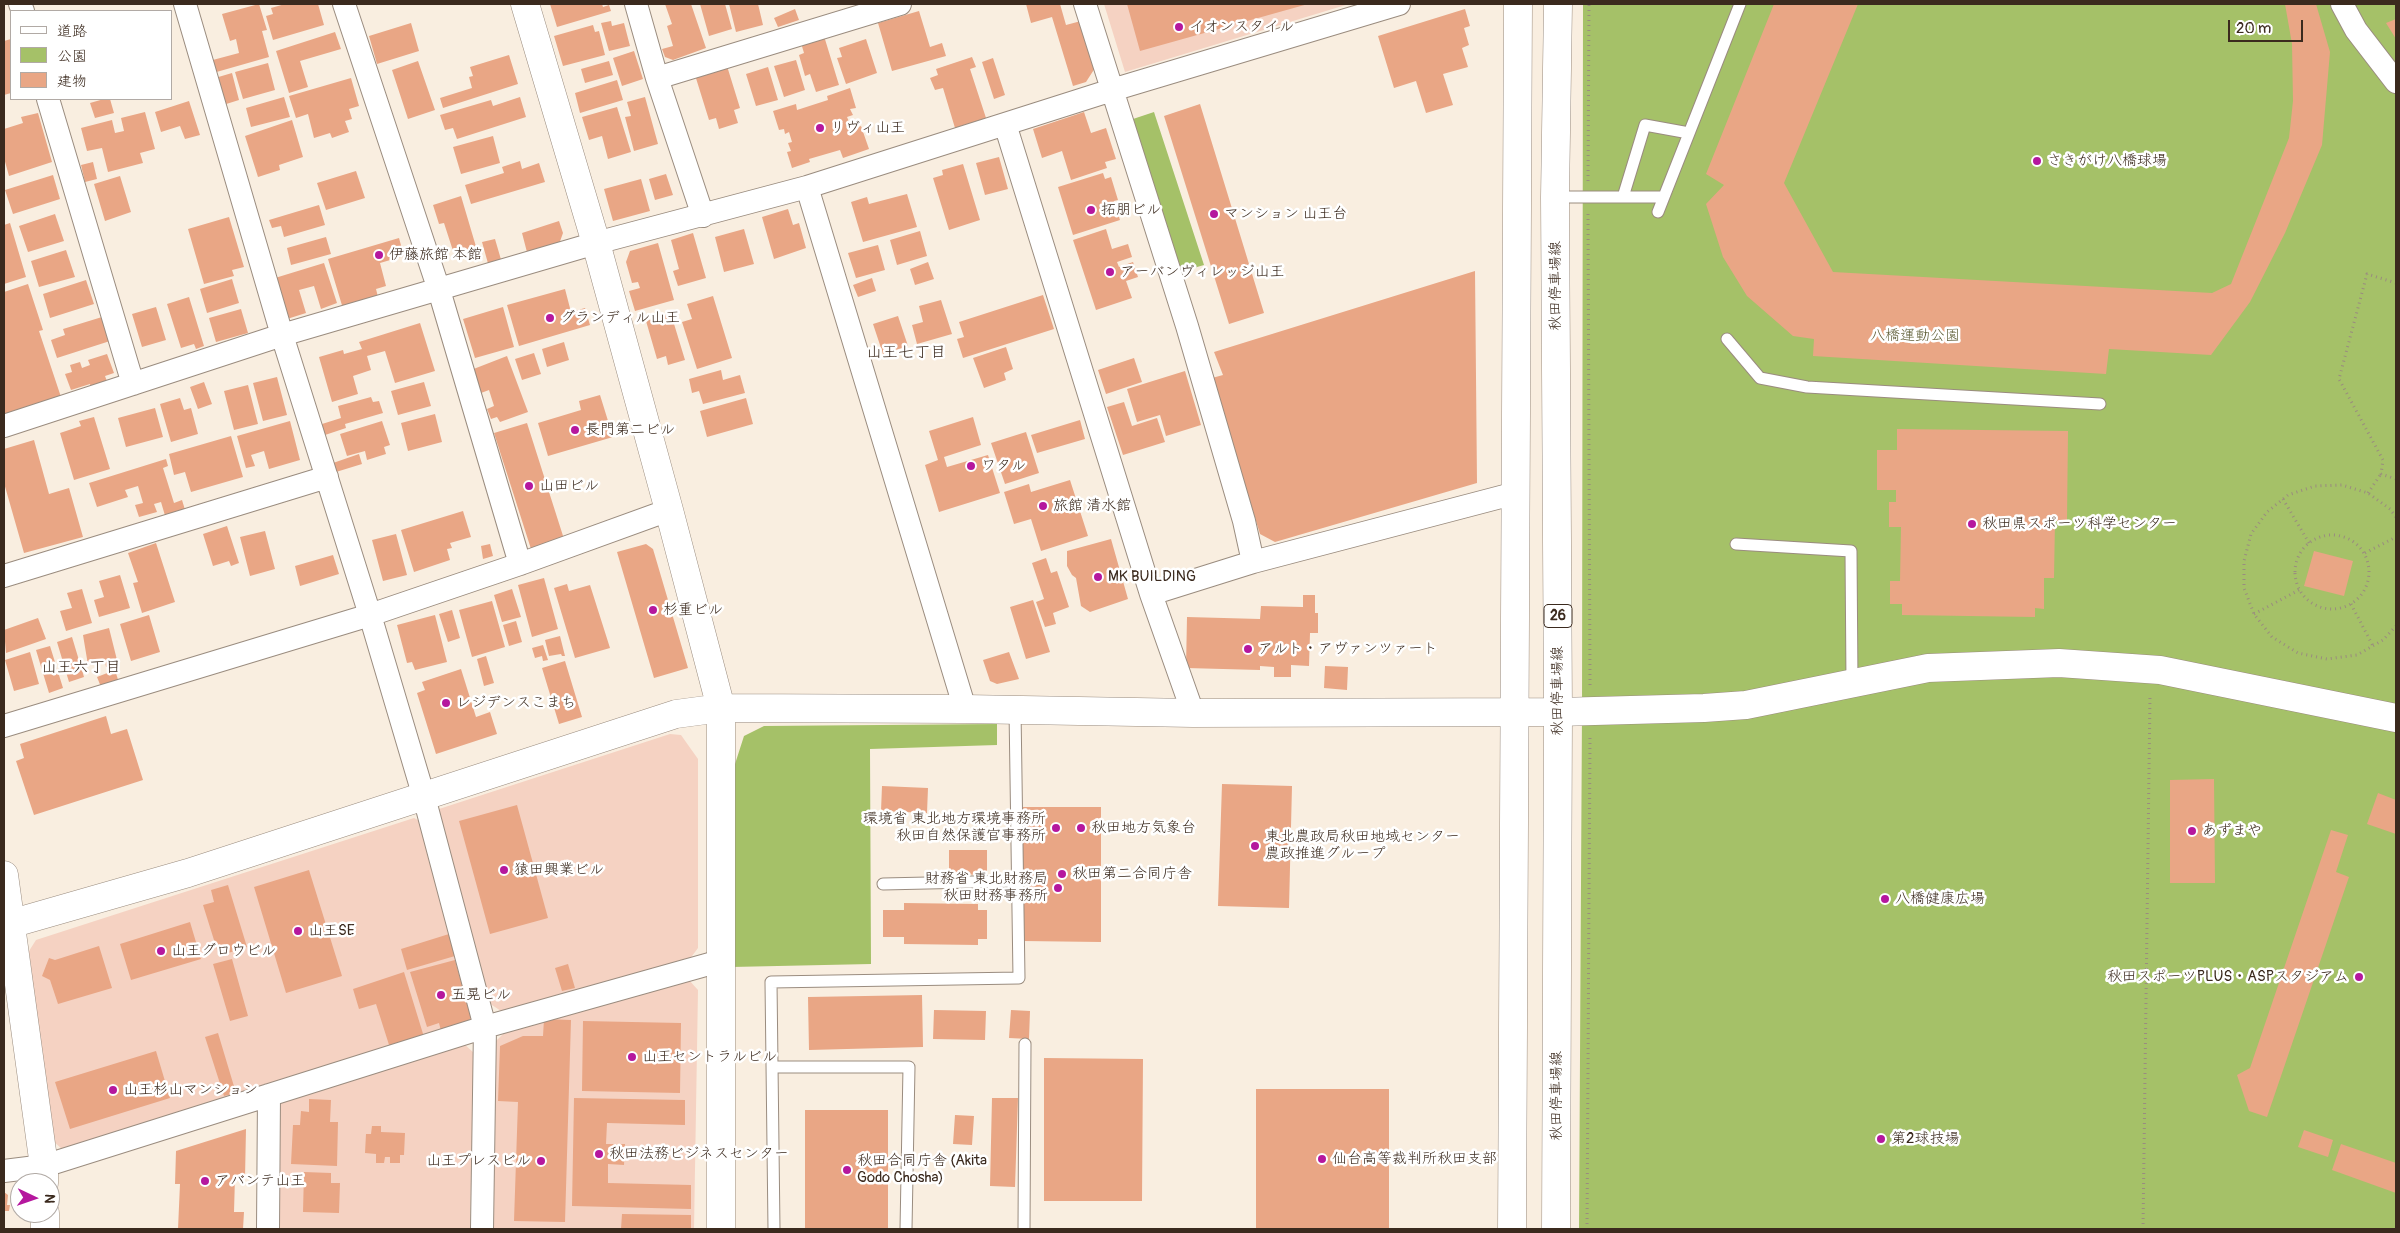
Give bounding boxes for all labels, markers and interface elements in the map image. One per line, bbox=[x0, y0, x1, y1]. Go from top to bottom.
legend bbox=[10, 10, 172, 100]
scale bar bbox=[2230, 10, 2305, 42]
place label: イオンスタイル bbox=[1189, 18, 1294, 36]
text: 20 m bbox=[2236, 19, 2271, 38]
marker: イオンスタイル bbox=[1173, 21, 1185, 33]
text: 道路 bbox=[57, 22, 87, 41]
text: 公園 bbox=[57, 47, 87, 66]
text: 建物 bbox=[57, 72, 87, 91]
place label: リヴィ山王 bbox=[830, 119, 905, 137]
marker: リヴィ山王 bbox=[814, 122, 826, 134]
place label: さきがけ八橋球場 bbox=[2047, 152, 2167, 170]
marker: さきがけ八橋球場 bbox=[2031, 155, 2043, 167]
place label: 拓朋ビル bbox=[1101, 201, 1161, 219]
marker: 拓朋ビル bbox=[1085, 204, 1097, 216]
place label: マンション 山王台 bbox=[1224, 205, 1347, 223]
marker: マンション 山王台 bbox=[1208, 208, 1220, 220]
street label: 秋田停車場線 bbox=[1547, 241, 1565, 331]
place label: 伊藤旅館 本館 bbox=[389, 246, 482, 264]
marker: 伊藤旅館 本館 bbox=[373, 249, 385, 261]
place label: アーバンヴィレッジ山王 bbox=[1120, 263, 1284, 281]
marker: アーバンヴィレッジ山王 bbox=[1104, 266, 1116, 278]
place label: グランディル山王 bbox=[560, 309, 680, 327]
marker: グランディル山王 bbox=[544, 312, 556, 324]
park label: 八橋運動公園 bbox=[1870, 327, 1960, 345]
district label: 山王七丁目 bbox=[866, 343, 946, 363]
place label: 長門第二ビル bbox=[585, 421, 675, 439]
marker: 長門第二ビル bbox=[569, 424, 581, 436]
place label: ワタル bbox=[981, 457, 1026, 475]
marker: ワタル bbox=[965, 460, 977, 472]
place label: 山田ビル bbox=[539, 477, 599, 495]
marker: 山田ビル bbox=[523, 480, 535, 492]
place label: 旅館 清水館 bbox=[1053, 497, 1131, 515]
marker: 旅館 清水館 bbox=[1037, 500, 1049, 512]
place label: 秋田県スポーツ科学センター bbox=[1982, 515, 2177, 533]
marker: 秋田県スポーツ科学センター bbox=[1966, 518, 1978, 530]
place label: MK BUILDING bbox=[1108, 568, 1196, 586]
marker: MK BUILDING bbox=[1092, 571, 1104, 583]
place label: 杉重ビル bbox=[663, 601, 723, 619]
marker: 杉重ビル bbox=[647, 604, 659, 616]
road number: 26 bbox=[1544, 604, 1572, 628]
place label: アルト・アヴァンツァート bbox=[1258, 640, 1438, 658]
marker: アルト・アヴァンツァート bbox=[1242, 643, 1254, 655]
street label: 秋田停車場線 bbox=[1549, 646, 1567, 736]
district label: 山王六丁目 bbox=[41, 658, 121, 678]
place label: レジデンスこまち bbox=[456, 694, 576, 712]
marker: レジデンスこまち bbox=[440, 697, 452, 709]
place label: 環境省 東北地方環境事務所 秋田自然保護官事務所 bbox=[863, 810, 1046, 845]
place label: 秋田地方気象台 bbox=[1091, 819, 1196, 837]
marker: 環境省 東北地方環境事務所 秋田自然保護官事務所 bbox=[1050, 822, 1062, 834]
marker: 秋田地方気象台 bbox=[1075, 822, 1087, 834]
place label: あずまや bbox=[2202, 822, 2262, 840]
marker: あずまや bbox=[2186, 825, 2198, 837]
place label: 東北農政局秋田地域センター 農政推進グループ bbox=[1265, 828, 1460, 863]
marker: 東北農政局秋田地域センター 農政推進グループ bbox=[1249, 840, 1261, 852]
place label: 猿田興業ビル bbox=[514, 861, 604, 879]
marker: 猿田興業ビル bbox=[498, 864, 510, 876]
place label: 秋田第二合同庁舎 bbox=[1072, 865, 1192, 883]
marker: 秋田第二合同庁舎 bbox=[1056, 868, 1068, 880]
place label: 財務省 東北財務局 秋田財務事務所 bbox=[925, 870, 1048, 905]
marker: 財務省 東北財務局 秋田財務事務所 bbox=[1052, 882, 1064, 894]
place label: 八橋健康広場 bbox=[1895, 890, 1985, 908]
marker: 八橋健康広場 bbox=[1879, 893, 1891, 905]
place label: 山王SE bbox=[308, 922, 355, 940]
marker: 山王SE bbox=[292, 925, 304, 937]
place label: 山王グロウビル bbox=[171, 942, 276, 960]
marker: 山王グロウビル bbox=[155, 945, 167, 957]
place label: 秋田スポーツPLUS・ASPスタジアム bbox=[2107, 968, 2349, 986]
marker: 秋田スポーツPLUS・ASPスタジアム bbox=[2353, 971, 2365, 983]
place label: 五晃ビル bbox=[451, 986, 511, 1004]
marker: 五晃ビル bbox=[435, 989, 447, 1001]
place label: 山王セントラルビル bbox=[642, 1048, 777, 1066]
marker: 山王セントラルビル bbox=[626, 1051, 638, 1063]
street label: 秋田停車場線 bbox=[1548, 1051, 1566, 1141]
place label: 山王杉山マンション bbox=[123, 1081, 258, 1099]
marker: 山王杉山マンション bbox=[107, 1084, 119, 1096]
place label: 第2球技場 bbox=[1891, 1130, 1959, 1148]
marker: 第2球技場 bbox=[1875, 1133, 1887, 1145]
place label: 秋田法務ビジネスセンター bbox=[609, 1145, 789, 1163]
marker: 秋田法務ビジネスセンター bbox=[593, 1148, 605, 1160]
place label: 仙台高等裁判所秋田支部 bbox=[1332, 1150, 1497, 1168]
place label: 山王プレスビル bbox=[426, 1152, 531, 1170]
place label: 秋田合同庁舎 (Akita Godo Chosha) bbox=[857, 1152, 987, 1187]
marker: 仙台高等裁判所秋田支部 bbox=[1316, 1153, 1328, 1165]
marker: 山王プレスビル bbox=[535, 1155, 547, 1167]
marker: 秋田合同庁舎 (Akita Godo Chosha) bbox=[841, 1164, 853, 1176]
place label: アバンテ山王 bbox=[215, 1172, 305, 1190]
north arrow bbox=[10, 1173, 60, 1223]
marker: アバンテ山王 bbox=[199, 1175, 211, 1187]
text: N bbox=[41, 1194, 58, 1204]

